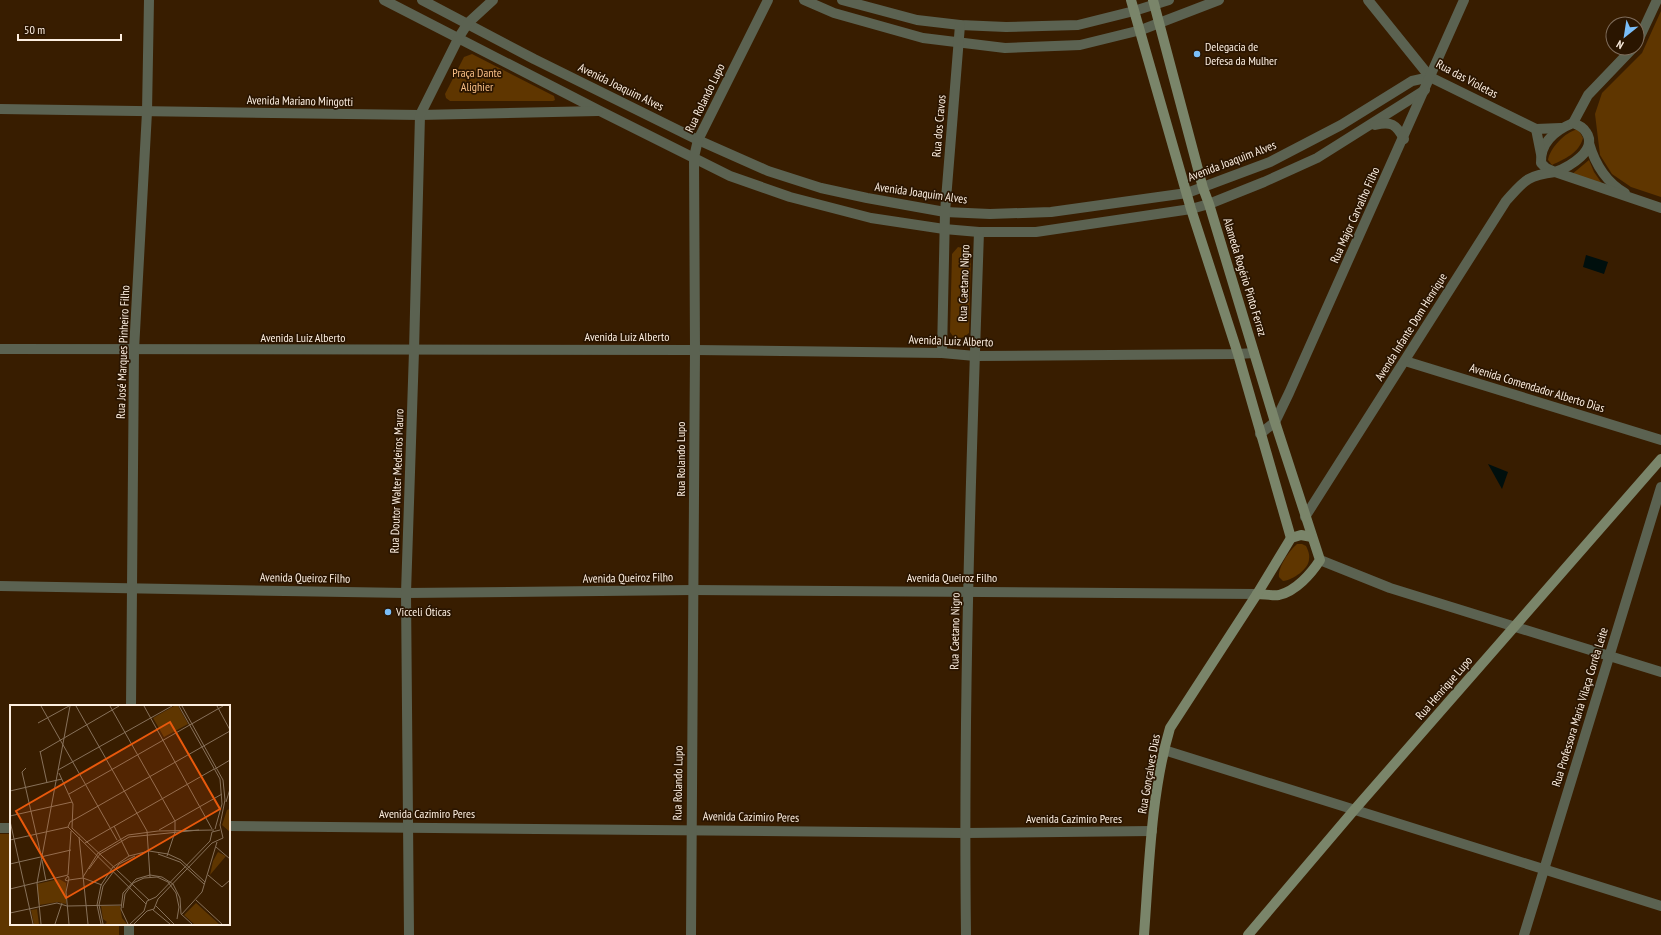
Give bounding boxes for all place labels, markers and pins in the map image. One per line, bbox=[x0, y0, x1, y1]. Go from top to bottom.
place label: Delegacia de Defesa da Mulher bbox=[1205, 39, 1278, 68]
marker: Delegacia de Defesa da Mulher bbox=[1192, 49, 1202, 59]
place label: Vicceli Óticas bbox=[395, 604, 451, 619]
marker: Vicceli Óticas bbox=[383, 607, 393, 617]

